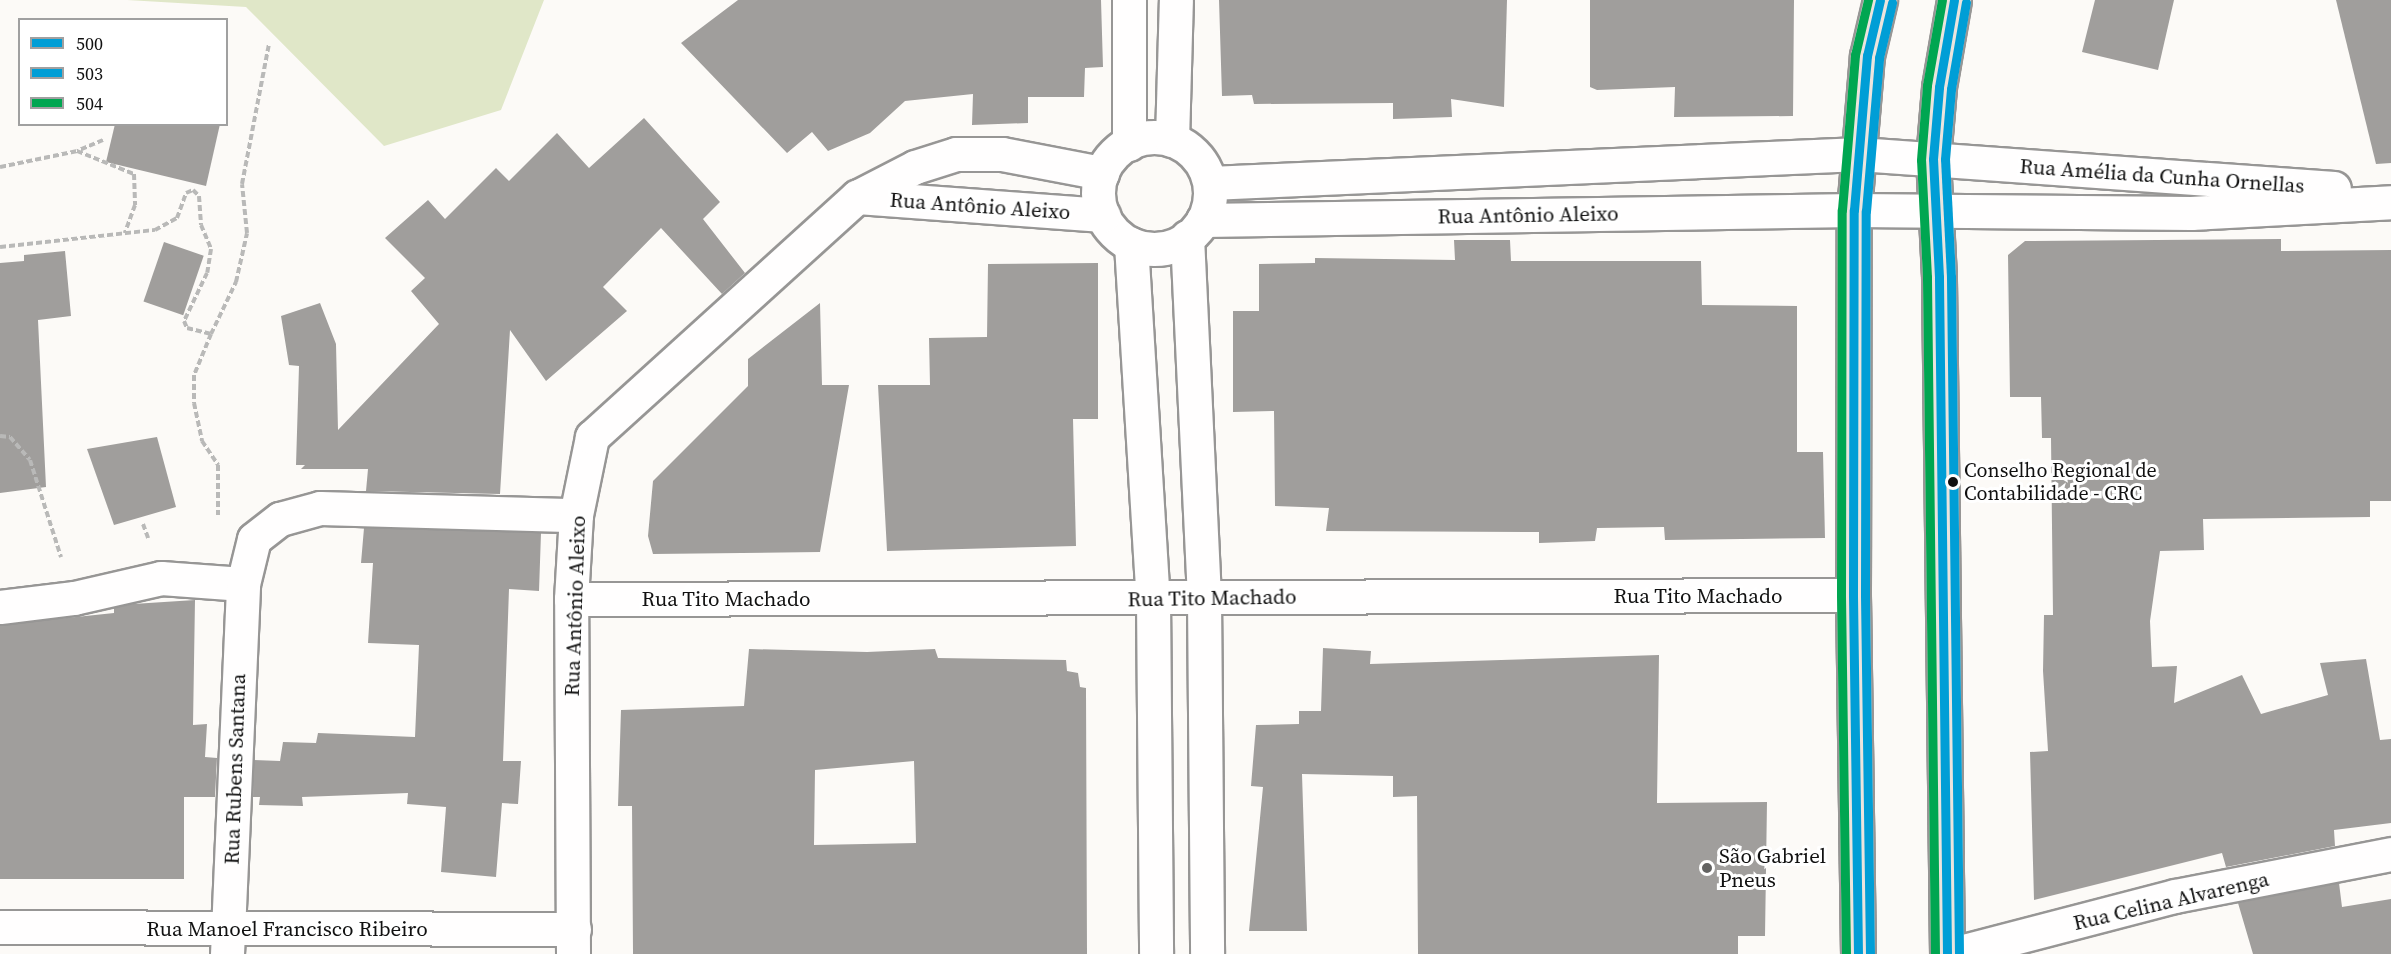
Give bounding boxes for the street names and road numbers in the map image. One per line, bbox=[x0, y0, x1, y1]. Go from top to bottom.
street label: Rua Amélia da Cunha Ornellas bbox=[2019, 153, 2305, 199]
street label: Rua Antônio Aleixo bbox=[889, 187, 1071, 225]
street label: Rua Antônio Aleixo bbox=[1437, 201, 1619, 229]
street label: Rua Antônio Aleixo bbox=[559, 515, 591, 697]
street label: Rua Tito Machado bbox=[1613, 583, 1783, 609]
street label: Rua Tito Machado bbox=[1127, 584, 1297, 612]
street label: Rua Tito Machado bbox=[641, 586, 811, 612]
street label: Rua Rubens Santana bbox=[219, 673, 251, 865]
street label: Rua Celina Alvarenga bbox=[2071, 866, 2271, 936]
street label: Rua Manoel Francisco Ribeiro bbox=[146, 916, 428, 942]

